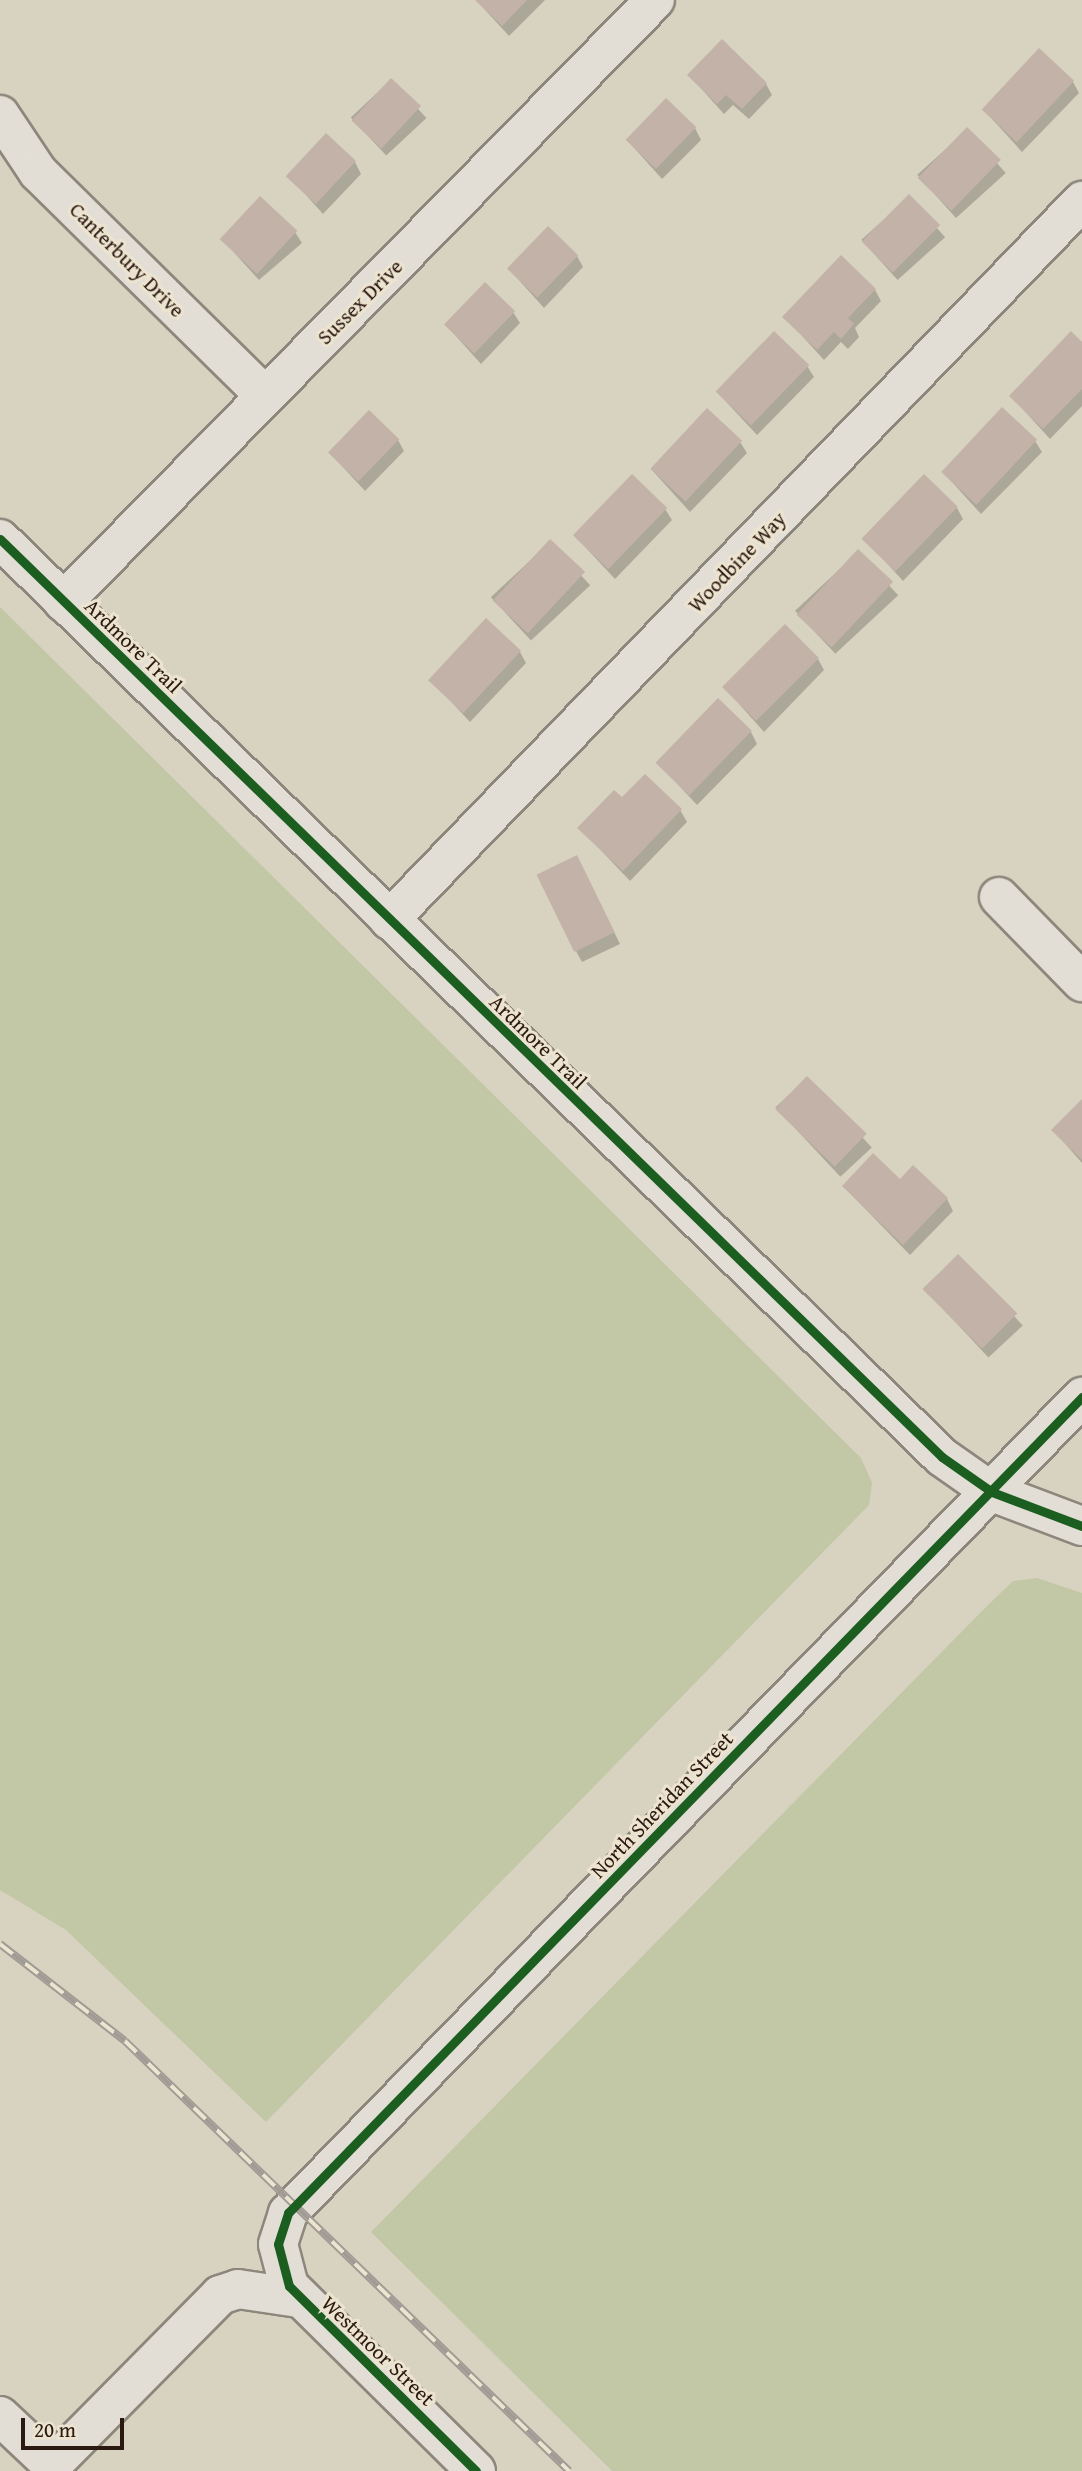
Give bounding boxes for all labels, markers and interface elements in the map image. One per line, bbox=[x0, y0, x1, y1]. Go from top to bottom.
street label: Canterbury Drive bbox=[64, 197, 190, 323]
street label: Sussex Drive bbox=[312, 254, 408, 350]
street label: Woodbine Way bbox=[683, 506, 791, 618]
street label: Ardmore Trail bbox=[79, 594, 187, 698]
street label: Ardmore Trail bbox=[484, 990, 592, 1094]
street label: North Sheridan Street bbox=[586, 1726, 738, 1884]
street label: Westmoor Street bbox=[316, 2291, 440, 2411]
scale bar bbox=[24, 2404, 128, 2448]
text: 20 m bbox=[34, 2414, 76, 2445]

